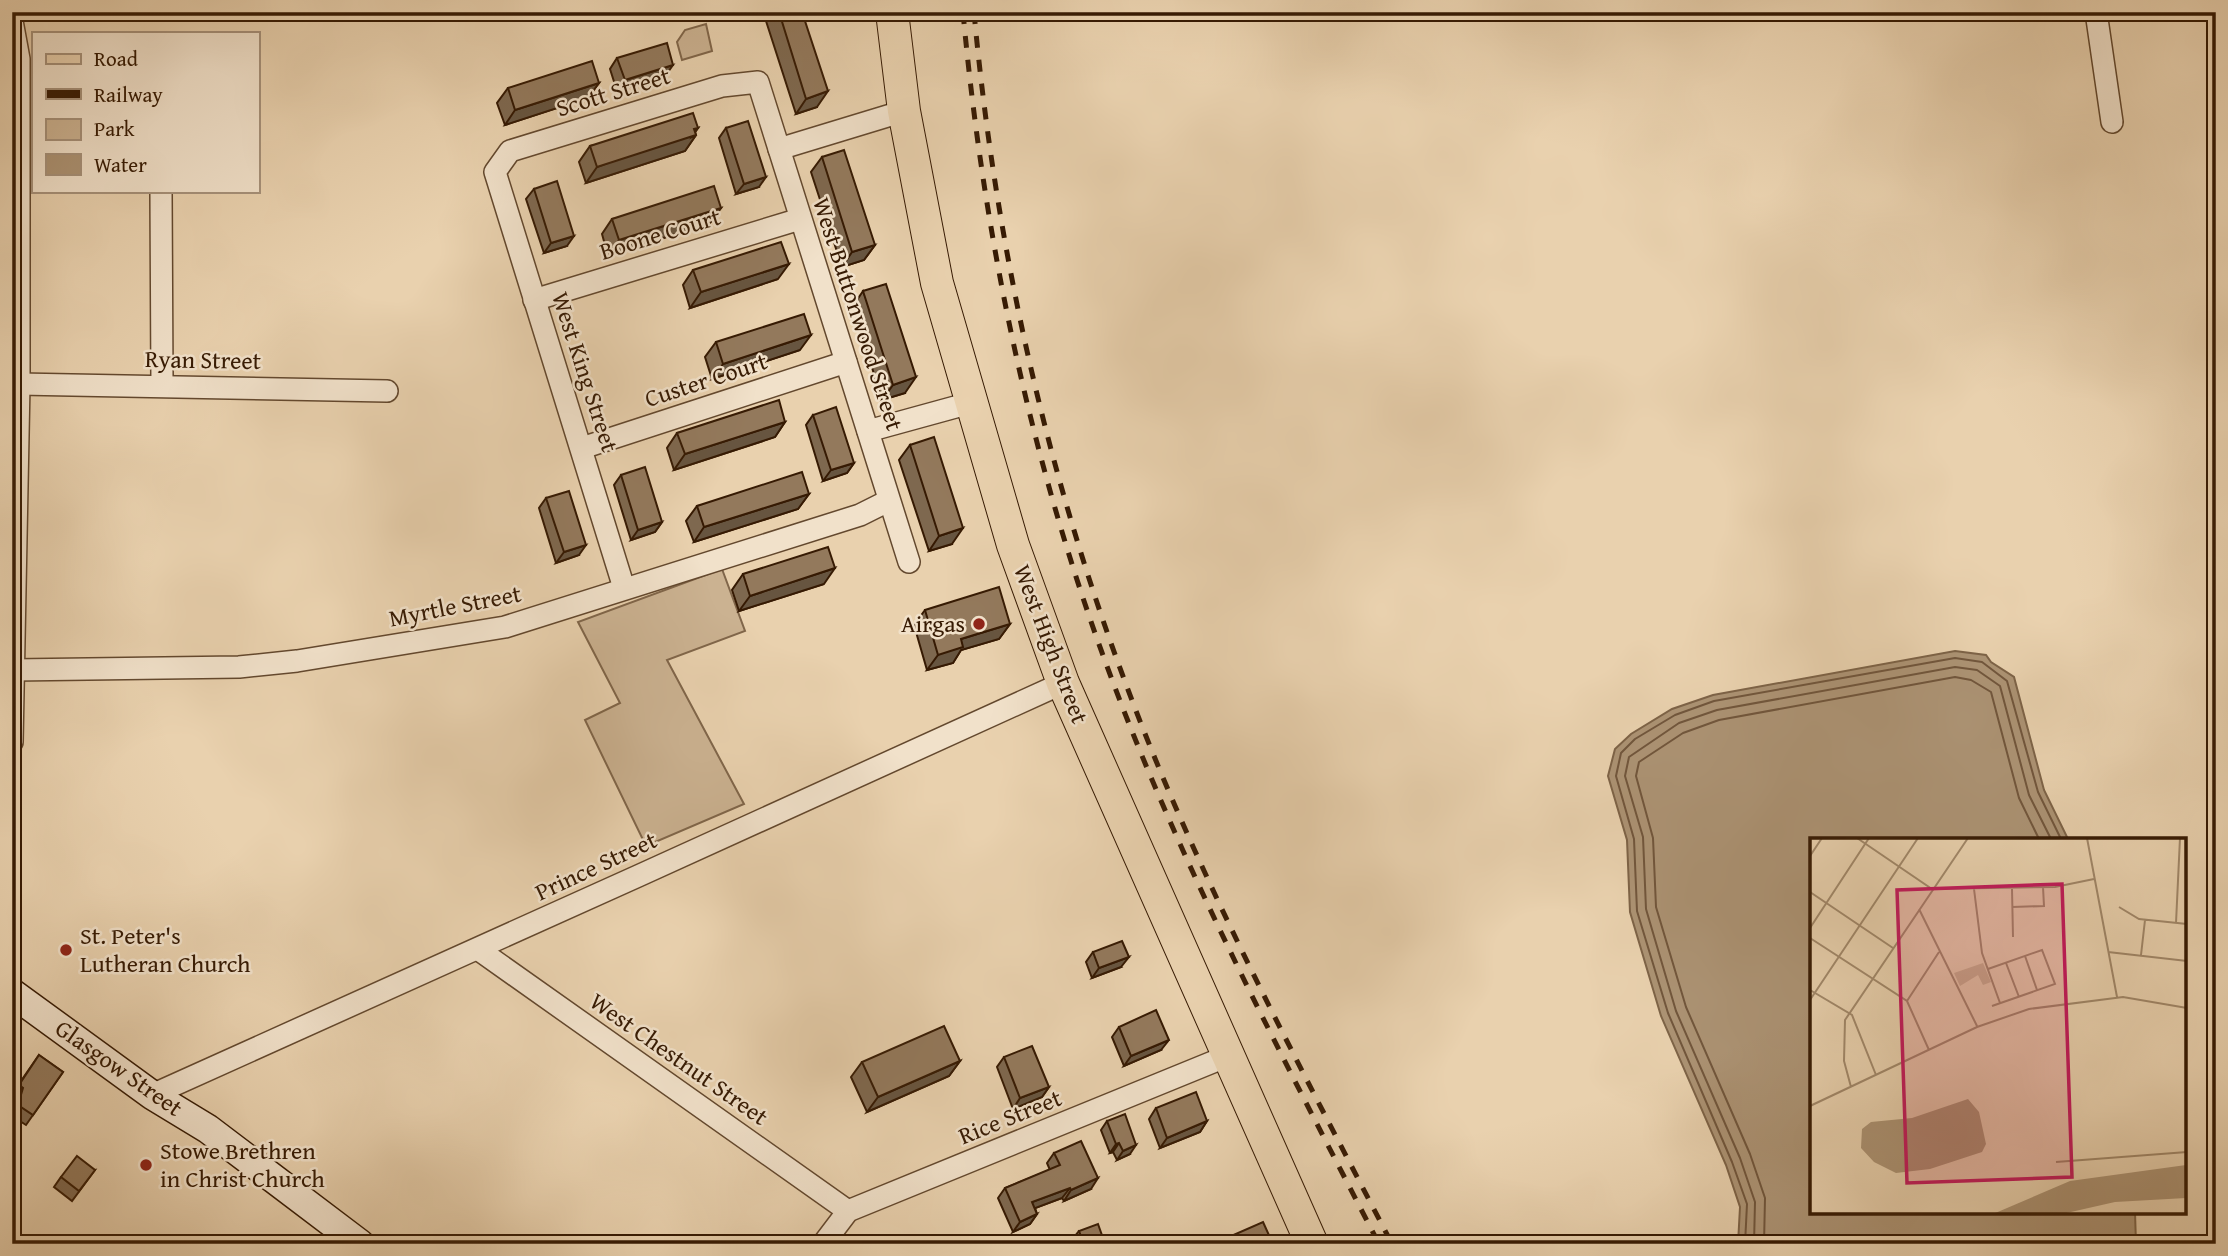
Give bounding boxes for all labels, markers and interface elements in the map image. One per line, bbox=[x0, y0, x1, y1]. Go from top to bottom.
legend bbox=[32, 32, 259, 192]
text: Road bbox=[94, 43, 139, 74]
street label: Scott Street bbox=[552, 57, 675, 125]
text: Railway bbox=[94, 79, 163, 110]
text: Park bbox=[94, 113, 135, 144]
text: Water bbox=[94, 149, 147, 180]
street label: West Buttonwood Street bbox=[804, 193, 913, 435]
street label: Boone Court bbox=[595, 198, 725, 268]
street label: West King Street bbox=[543, 287, 628, 457]
street label: Ryan Street bbox=[145, 341, 262, 378]
street label: Custer Court bbox=[640, 343, 772, 416]
street label: West High Street bbox=[1005, 559, 1098, 729]
street label: Myrtle Street bbox=[386, 575, 525, 635]
place label: Airgas bbox=[901, 606, 965, 641]
marker: Airgas bbox=[971, 616, 987, 632]
street label: Prince Street bbox=[529, 822, 663, 909]
inset map bbox=[1810, 838, 2186, 1214]
place label: St. Peter's Lutheran Church bbox=[80, 918, 251, 981]
marker: St. Peter's Lutheran Church bbox=[58, 942, 74, 958]
street label: West Chestnut Street bbox=[583, 984, 776, 1134]
street label: Glasgow Street bbox=[48, 1011, 191, 1125]
street label: Rice Street bbox=[953, 1080, 1067, 1153]
place label: Stowe Brethren in Christ Church bbox=[160, 1133, 325, 1196]
marker: Stowe Brethren in Christ Church bbox=[138, 1157, 154, 1173]

